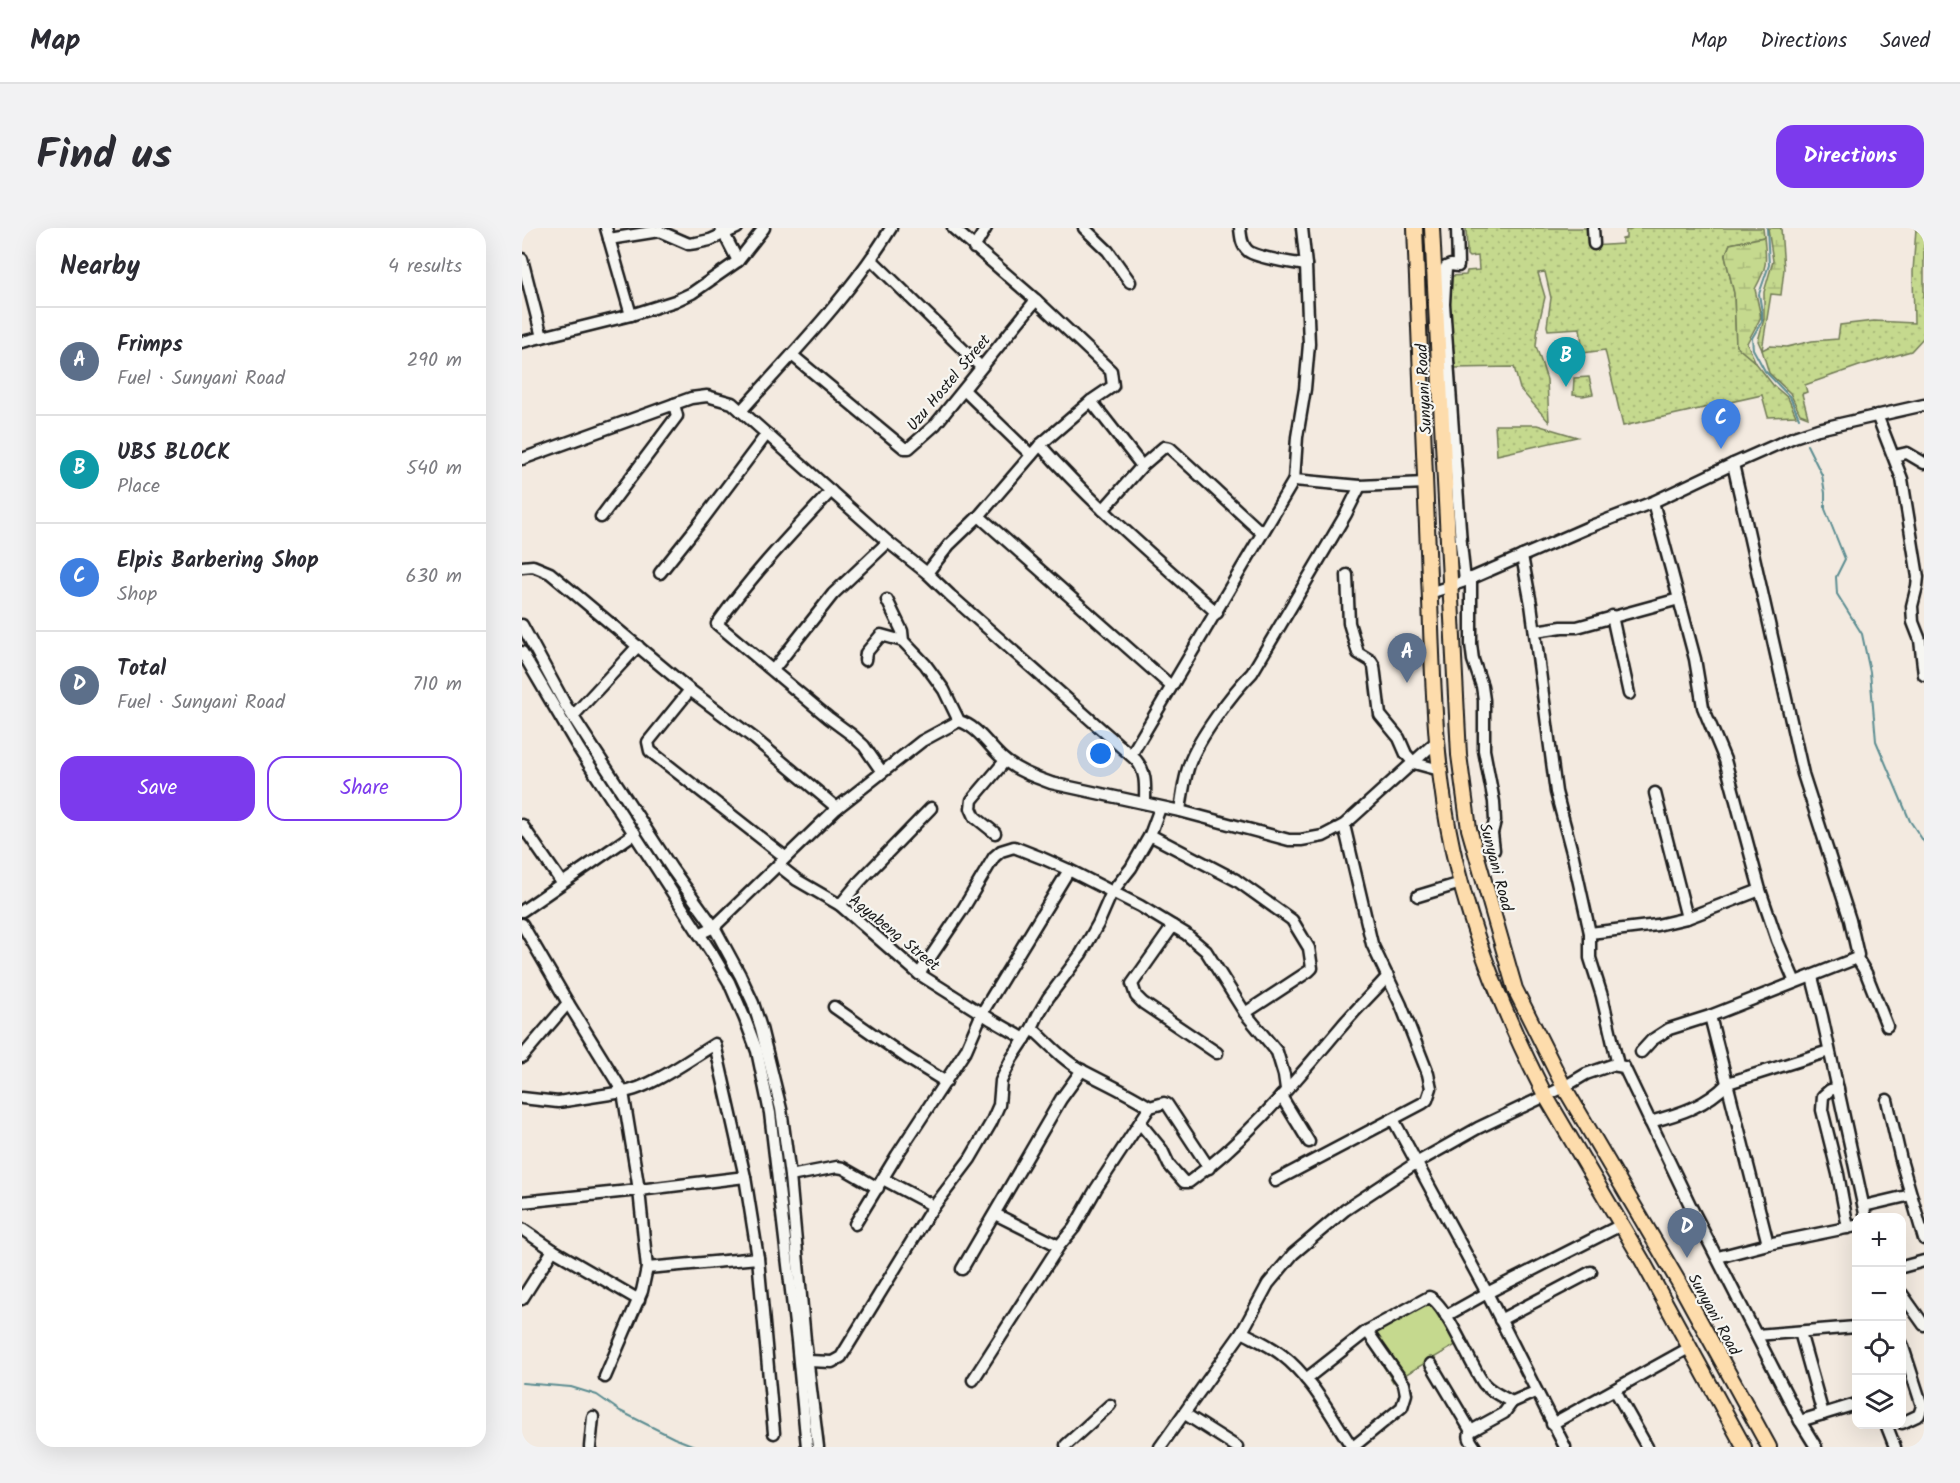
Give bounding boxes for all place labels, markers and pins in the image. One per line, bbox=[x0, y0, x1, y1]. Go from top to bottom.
pin: B bbox=[1546, 338, 1586, 387]
pin: C bbox=[1702, 400, 1740, 449]
pin: A bbox=[1388, 634, 1426, 683]
pin: D bbox=[1668, 1208, 1706, 1258]

